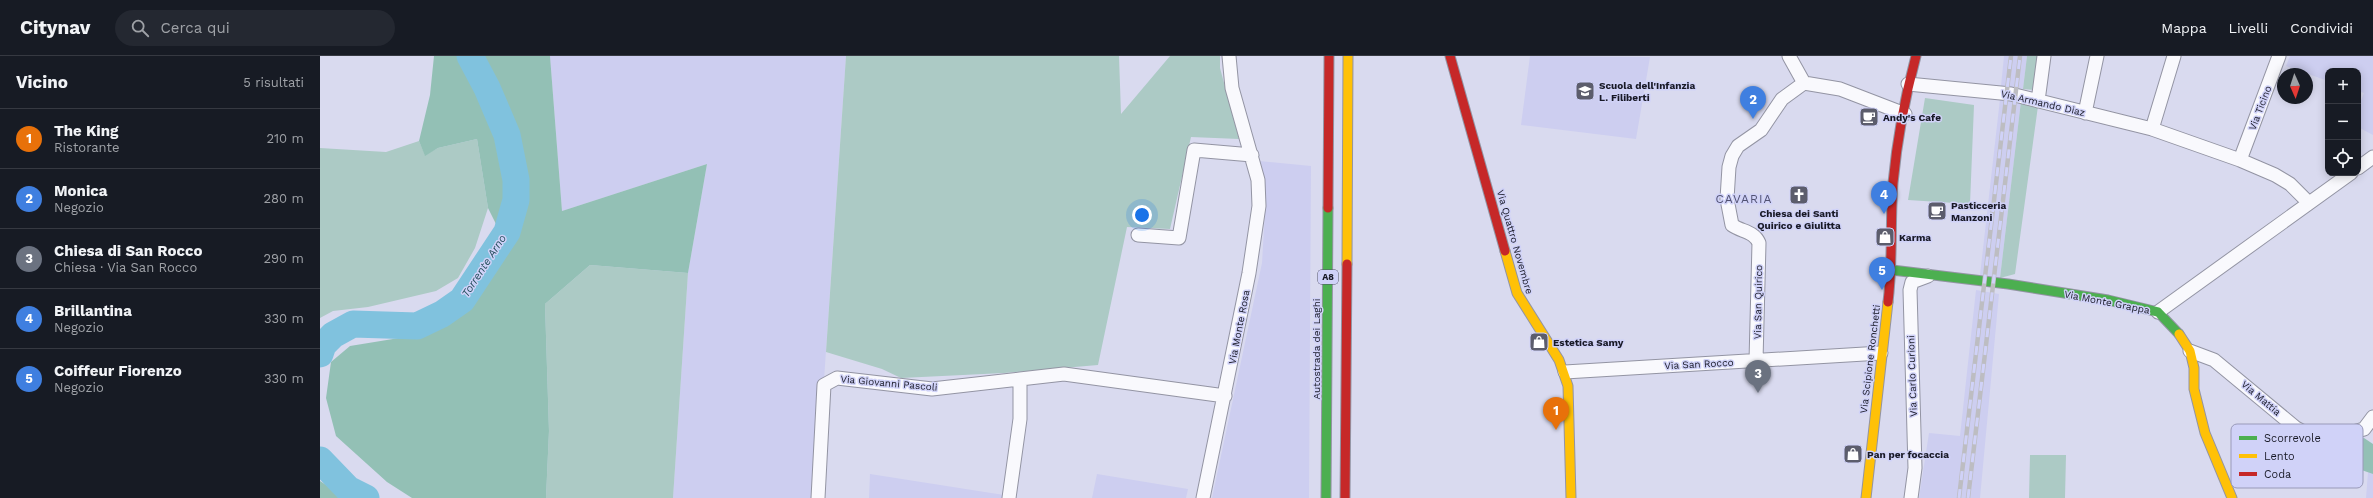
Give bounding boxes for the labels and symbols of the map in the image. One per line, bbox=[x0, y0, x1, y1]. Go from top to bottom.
north arrow bbox=[2277, 68, 2313, 104]
school or university icon: Scuola dell'Infanzia L. Filiberti bbox=[1574, 80, 1596, 102]
place label: Scuola dell'Infanzia L. Filiberti bbox=[1599, 80, 1695, 103]
street label: Via Ticino bbox=[2246, 84, 2274, 132]
pin: 2 bbox=[1740, 86, 1766, 119]
street label: Via Armando Diaz bbox=[2000, 88, 2086, 118]
cafe icon: Andy's Cafe bbox=[1858, 106, 1880, 128]
place label: Andy's Cafe bbox=[1883, 112, 1941, 123]
pin: 4 bbox=[1871, 181, 1897, 214]
church icon: Chiesa dei Santi Quirico e Giulitta bbox=[1788, 184, 1810, 206]
street label: Via Quattro Novembre bbox=[1495, 189, 1535, 296]
district label: CAVARIA bbox=[1716, 192, 1772, 206]
cafe icon: Pasticceria Manzoni bbox=[1926, 200, 1948, 222]
place label: Pasticceria Manzoni bbox=[1951, 200, 2006, 223]
your location bbox=[1132, 205, 1152, 225]
place label: Chiesa dei Santi Quirico e Giulitta bbox=[1757, 208, 1841, 231]
shop icon: Karma bbox=[1874, 226, 1896, 248]
water label: Torrente Arno bbox=[459, 232, 509, 300]
place label: Karma bbox=[1899, 232, 1931, 243]
pin: 5 bbox=[1869, 257, 1895, 290]
street label: Via San Quirico bbox=[1752, 265, 1764, 339]
road number: A8 bbox=[1318, 270, 1338, 284]
street label: Via Monte Grappa bbox=[2063, 288, 2151, 316]
street label: Via Monte Rosa bbox=[1226, 289, 1252, 365]
street label: Autostrada dei Laghi bbox=[1311, 299, 1322, 399]
street label: Via Scipione Ronchetti bbox=[1858, 304, 1882, 414]
shop icon: Estetica Samy bbox=[1528, 331, 1550, 353]
street label: Via Carlo Curioni bbox=[1905, 335, 1919, 417]
place label: Estetica Samy bbox=[1553, 337, 1624, 348]
street label: Via San Rocco bbox=[1664, 357, 1734, 371]
pin: 3 bbox=[1745, 360, 1771, 393]
street label: Via Giovanni Pascoli bbox=[840, 373, 938, 393]
street label: Via Mattia bbox=[2239, 378, 2283, 418]
pin: 1 bbox=[1543, 397, 1569, 430]
legend bbox=[2231, 424, 2363, 488]
text: Scorrevole bbox=[2264, 432, 2321, 445]
shop icon: Pan per focaccia bbox=[1842, 443, 1864, 465]
place label: Pan per focaccia bbox=[1867, 449, 1949, 460]
text: Lento bbox=[2264, 450, 2295, 463]
text: Coda bbox=[2264, 468, 2291, 481]

